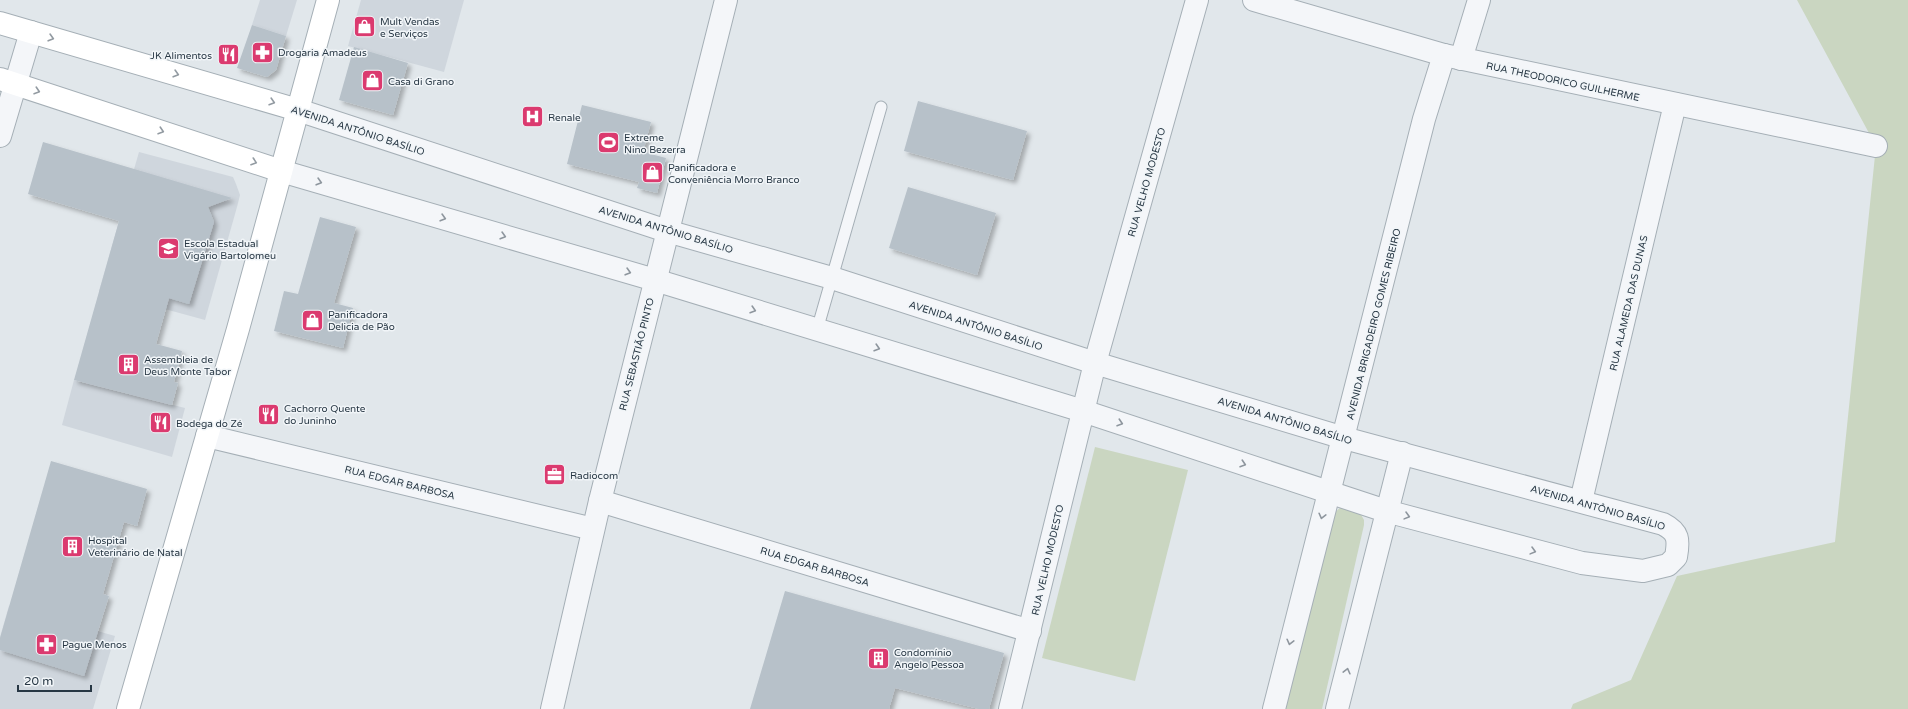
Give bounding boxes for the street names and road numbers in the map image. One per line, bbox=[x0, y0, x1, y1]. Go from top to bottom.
street label: RUA THEODORICO GUILHERME bbox=[1485, 60, 1641, 104]
street label: AVENIDA ANTÔNIO BASÍLIO bbox=[289, 104, 426, 158]
street label: RUA VELHO MODESTO bbox=[1126, 126, 1168, 238]
street label: AVENIDA ANTÔNIO BASÍLIO bbox=[597, 204, 734, 256]
street label: AVENIDA BRIGADEIRO GOMES RIBEIRO bbox=[1344, 227, 1404, 421]
street label: RUA ALAMEDA DAS DUNAS bbox=[1608, 234, 1650, 372]
street label: RUA SEBASTIÃO PINTO bbox=[617, 297, 657, 412]
street label: AVENIDA ANTÔNIO BASÍLIO bbox=[907, 299, 1044, 353]
street label: AVENIDA ANTÔNIO BASÍLIO bbox=[1216, 395, 1353, 447]
street label: RUA EDGAR BARBOSA bbox=[343, 463, 456, 503]
street label: AVENIDA ANTÔNIO BASÍLIO bbox=[1529, 483, 1667, 533]
street label: RUA VELHO MODESTO bbox=[1029, 504, 1067, 617]
street label: RUA EDGAR BARBOSA bbox=[759, 545, 871, 589]

